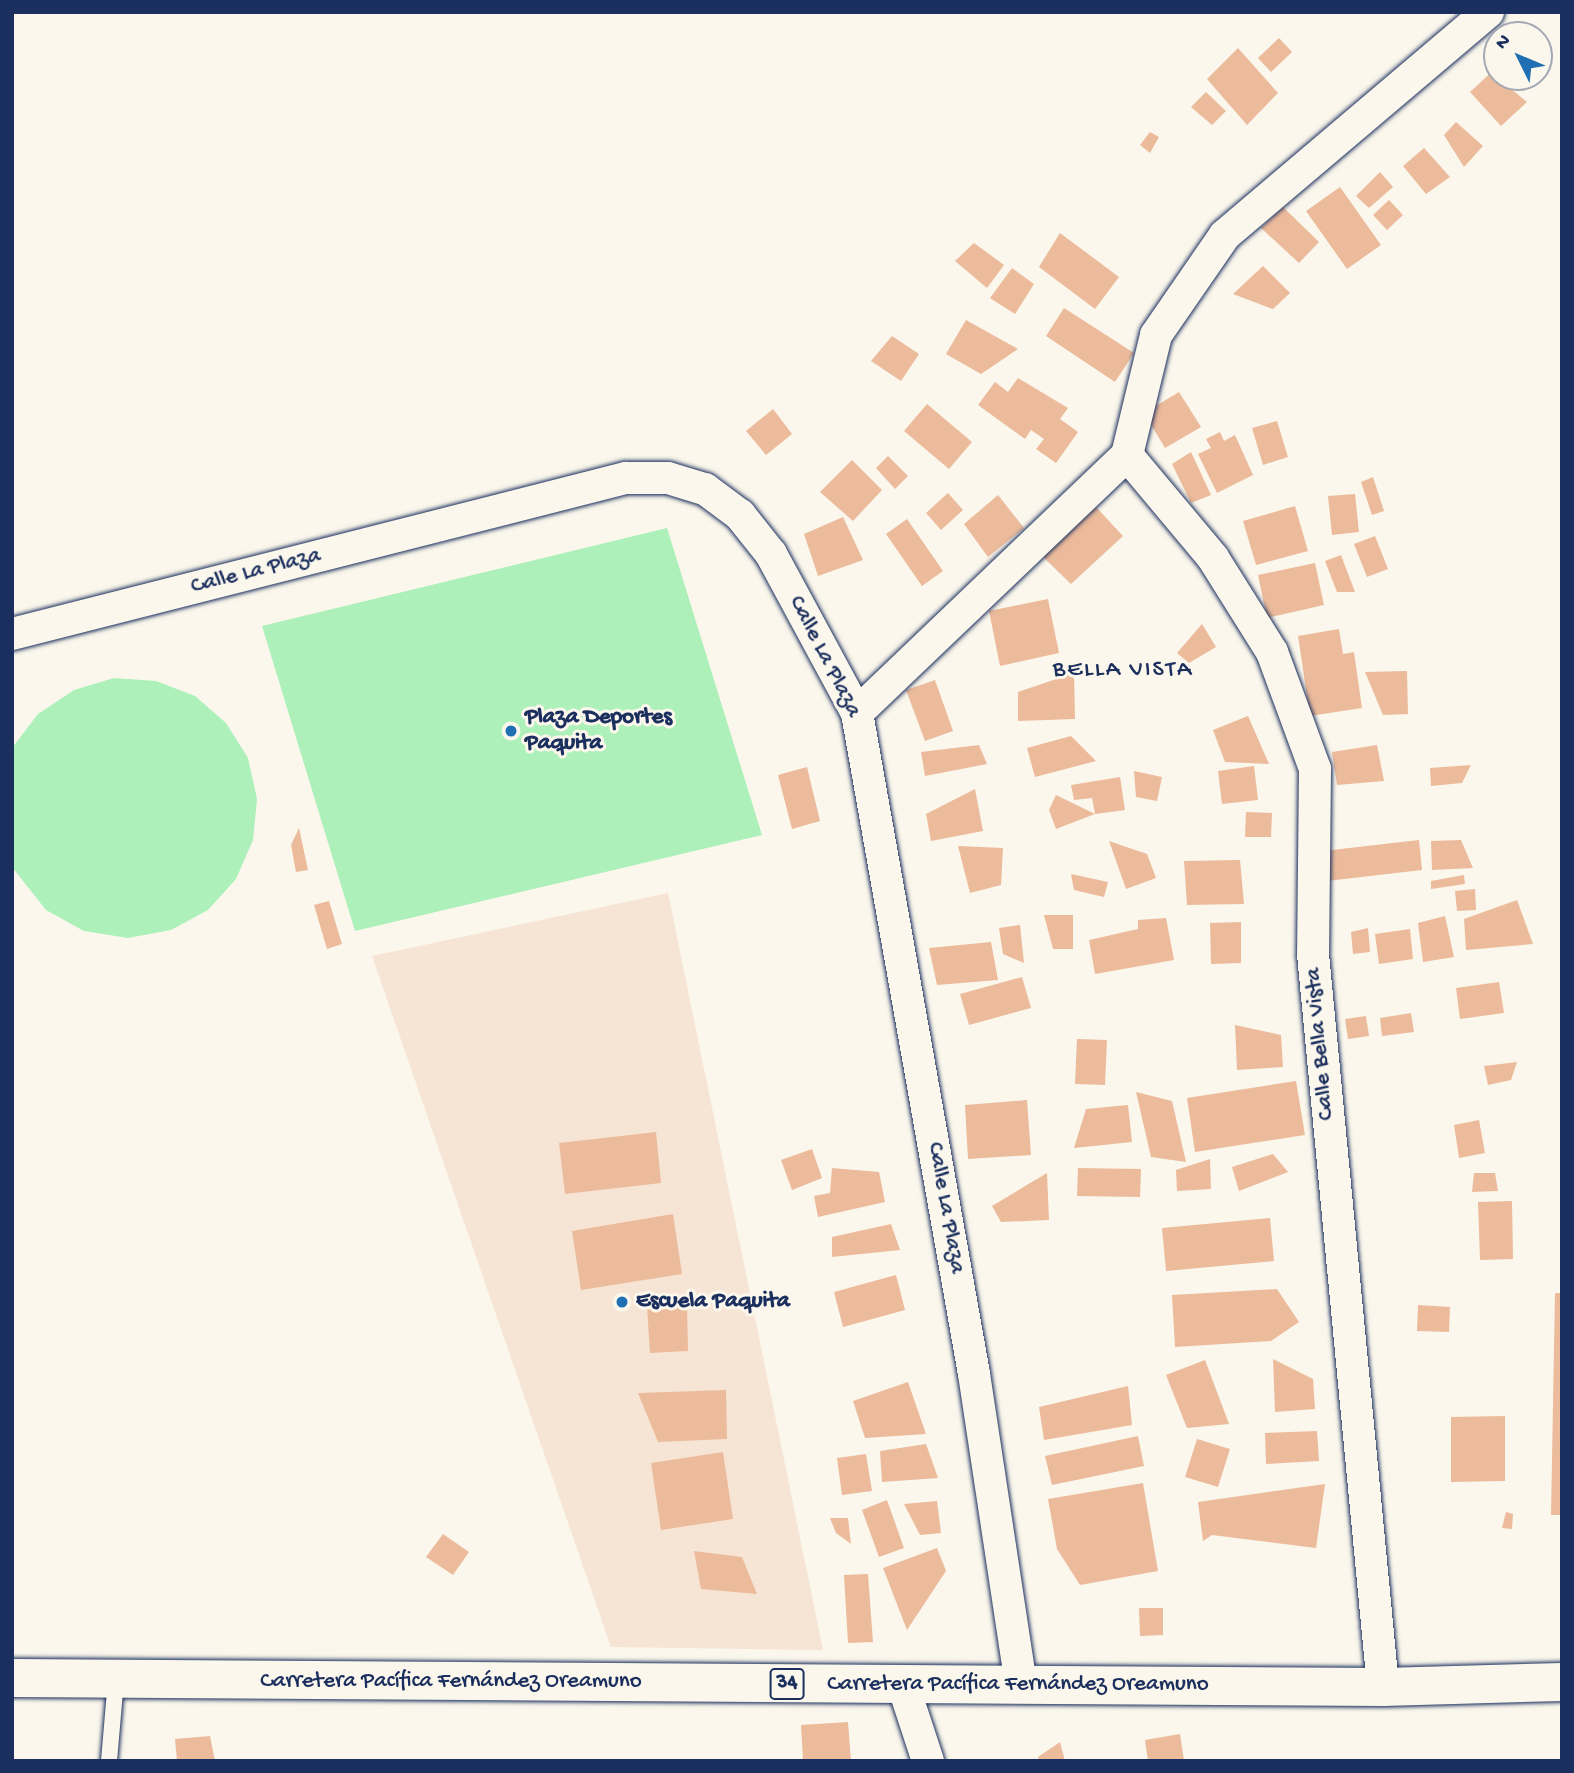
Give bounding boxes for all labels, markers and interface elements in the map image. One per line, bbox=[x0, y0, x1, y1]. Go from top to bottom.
north arrow bbox=[1483, 21, 1553, 91]
text: N bbox=[1491, 30, 1516, 55]
street label: Calle La Plaza bbox=[188, 543, 324, 601]
street label: Calle La Plaza bbox=[782, 592, 866, 722]
district label: BELLA VISTA bbox=[1054, 657, 1192, 685]
place label: Plaza Deportes Paquita bbox=[525, 704, 672, 758]
marker: Plaza Deportes Paquita bbox=[503, 723, 519, 739]
street label: Calle Bella Vista bbox=[1301, 967, 1341, 1121]
street label: Calle La Plaza bbox=[920, 1140, 970, 1276]
place label: Escuela Paquita bbox=[636, 1288, 790, 1316]
marker: Escuela Paquita bbox=[614, 1294, 630, 1310]
road number: 34 bbox=[770, 1666, 804, 1702]
street label: Carretera Pacífica Fernández Oreamuno bbox=[260, 1668, 642, 1696]
street label: Carretera Pacífica Fernández Oreamuno bbox=[827, 1671, 1209, 1699]

